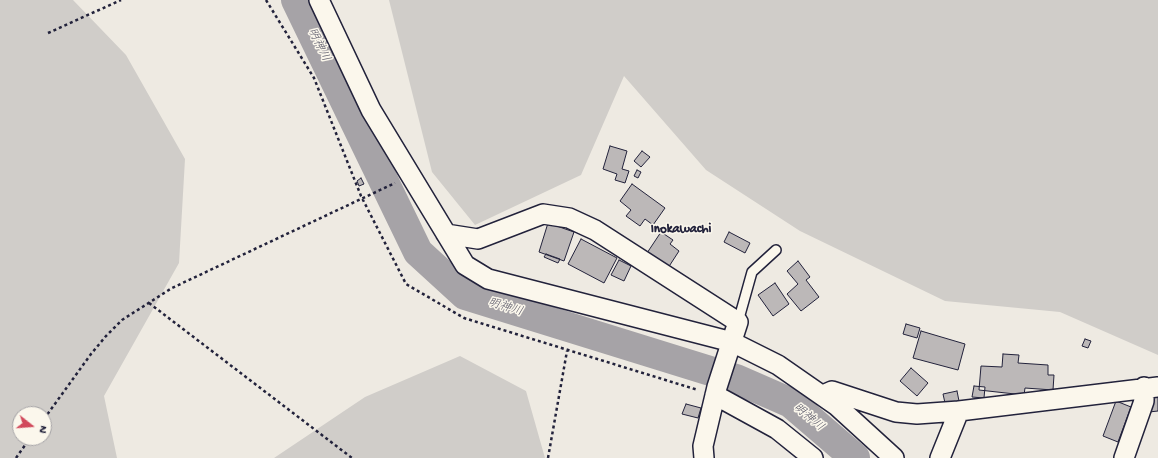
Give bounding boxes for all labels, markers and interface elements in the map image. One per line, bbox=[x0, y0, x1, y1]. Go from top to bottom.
water label: 明神川 bbox=[304, 26, 332, 64]
district label: Inokawachi bbox=[651, 222, 711, 238]
water label: 明神川 bbox=[486, 296, 524, 320]
water label: 明神川 bbox=[790, 401, 826, 435]
north arrow bbox=[12, 406, 52, 446]
text: N bbox=[36, 424, 49, 434]

